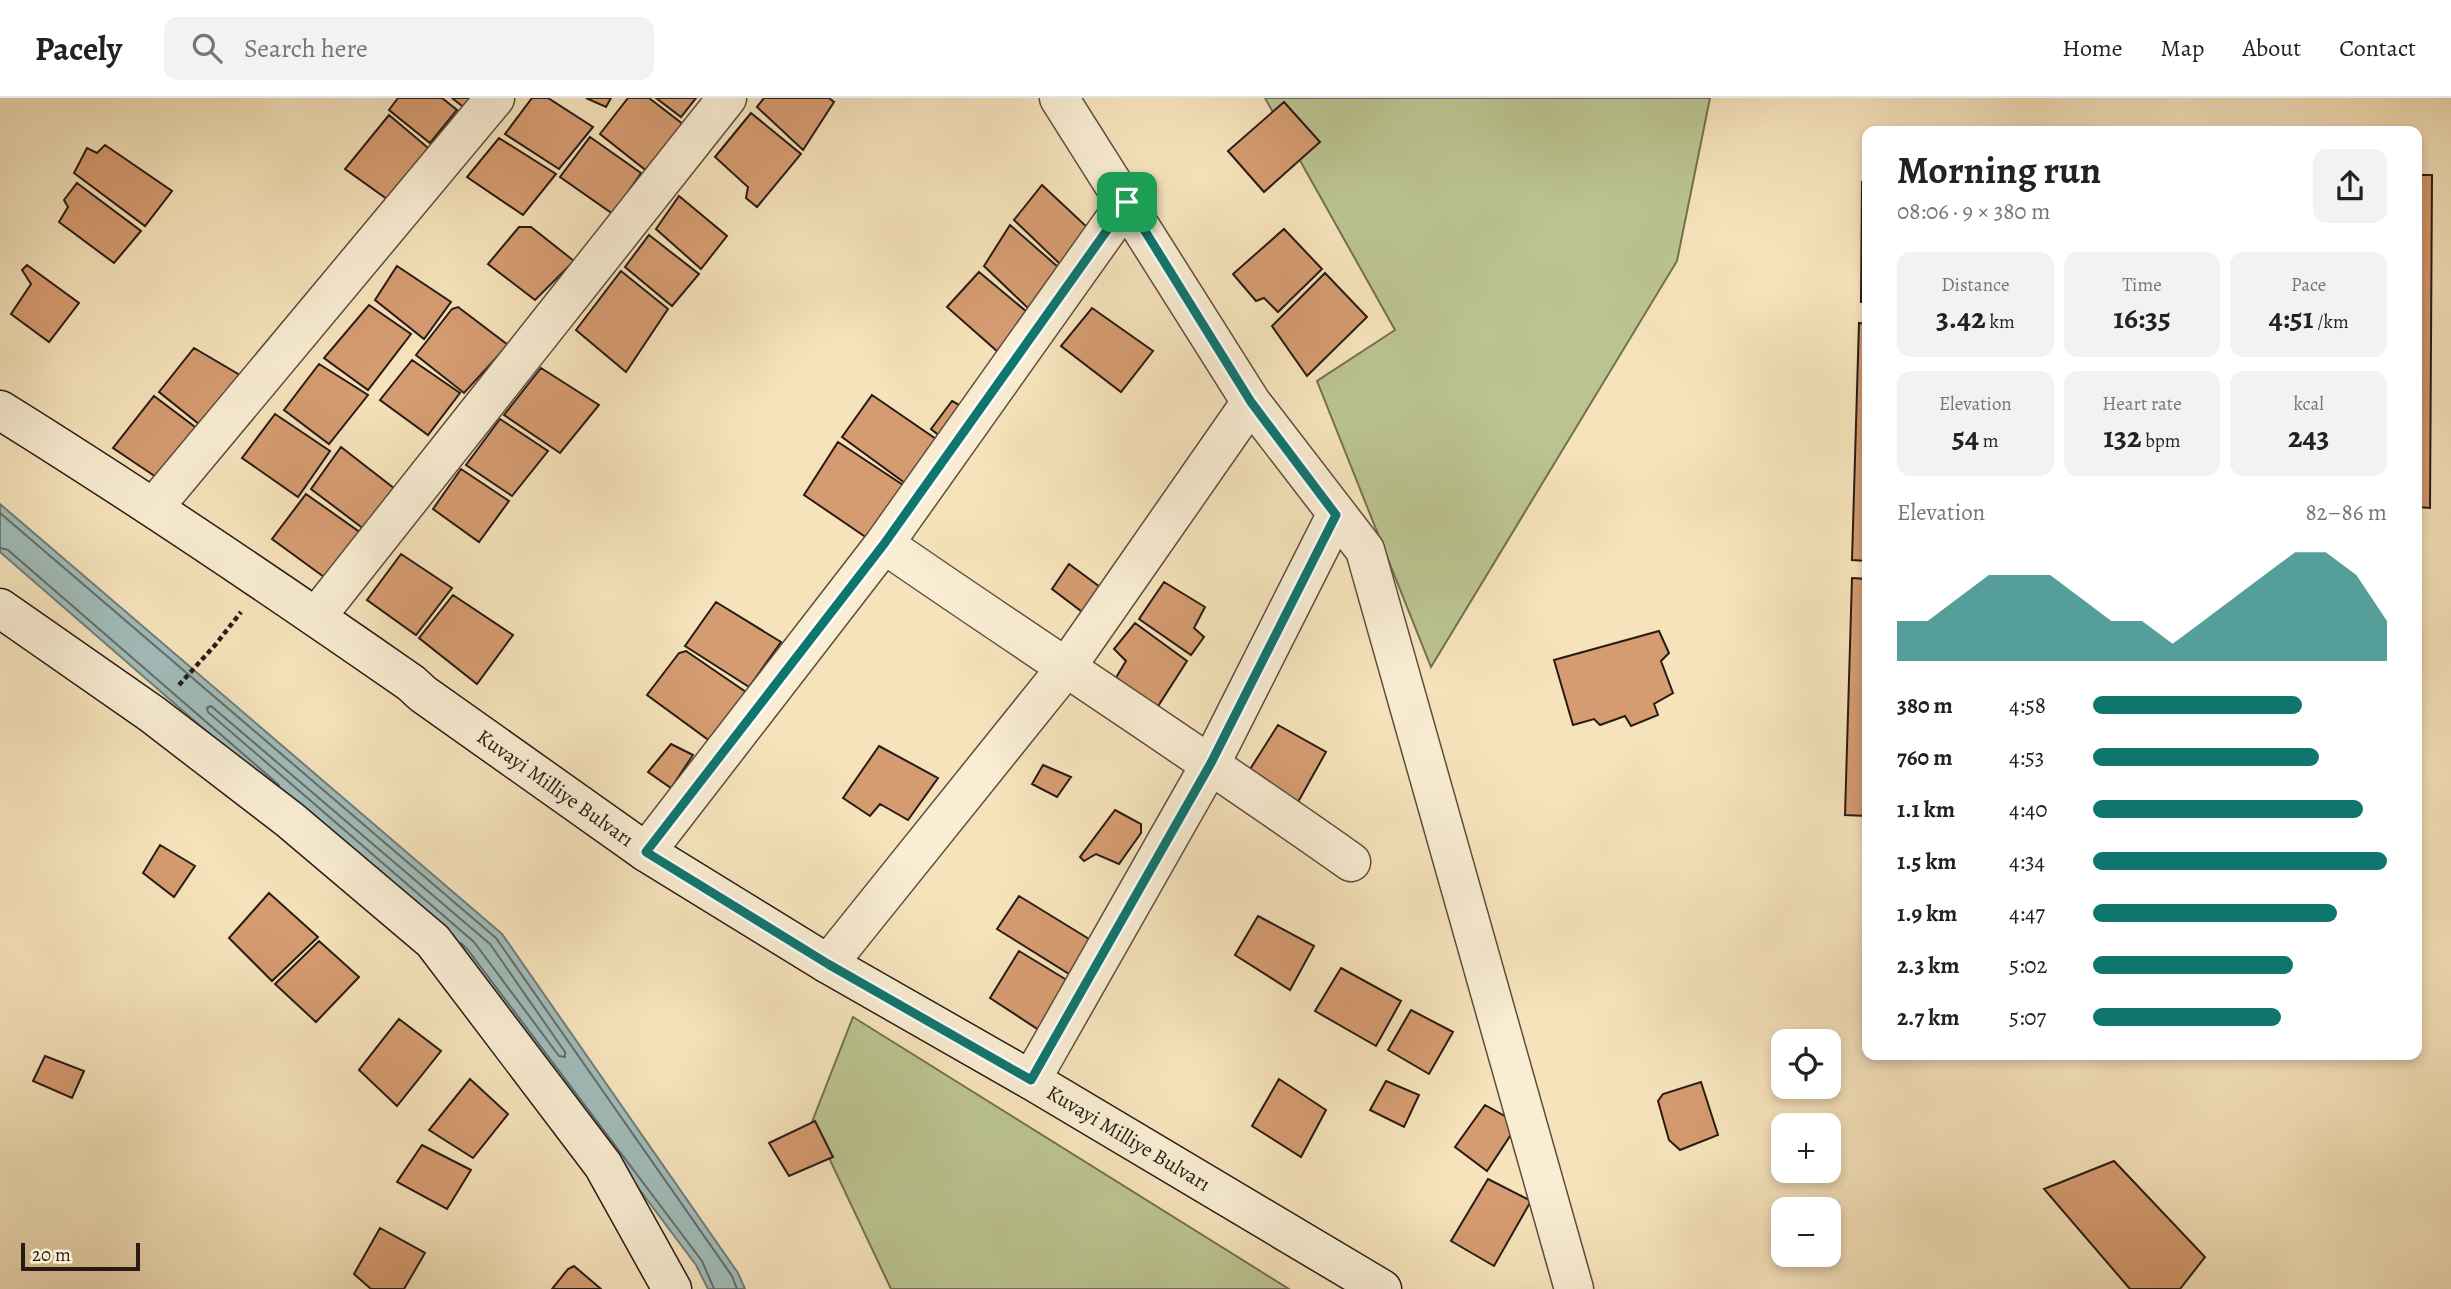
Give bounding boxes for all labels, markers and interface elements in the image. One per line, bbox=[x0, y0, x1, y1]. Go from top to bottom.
search box bbox=[164, 17, 654, 80]
text: Pacely bbox=[35, 26, 122, 71]
icon: search bbox=[188, 29, 226, 67]
text: Search here bbox=[244, 31, 368, 66]
text: Home bbox=[2062, 32, 2123, 64]
text: Map bbox=[2161, 32, 2205, 64]
text: About bbox=[2243, 32, 2301, 64]
text: Contact bbox=[2339, 32, 2416, 64]
text: Morning run bbox=[1897, 144, 2101, 196]
button: share bbox=[2313, 149, 2387, 223]
pin bbox=[1097, 172, 1157, 232]
icon: arrive bbox=[1108, 183, 1146, 221]
text: 08:06 · 9 × 380 m bbox=[1897, 196, 2050, 227]
text: Distance bbox=[1941, 272, 2009, 298]
text: Time bbox=[2122, 272, 2162, 298]
text: Pace bbox=[2291, 272, 2326, 298]
text: 3.42 bbox=[1936, 298, 1986, 338]
text: 16:35 bbox=[2113, 298, 2171, 338]
text: 4:51 bbox=[2269, 298, 2313, 338]
text: km bbox=[1986, 309, 2015, 335]
text: /km bbox=[2313, 309, 2349, 335]
text: Elevation bbox=[1939, 391, 2012, 417]
text: Heart rate bbox=[2102, 391, 2182, 417]
text: kcal bbox=[2293, 391, 2324, 417]
text: 54 bbox=[1952, 417, 1979, 457]
text: 132 bbox=[2103, 417, 2141, 457]
text: 243 bbox=[2288, 417, 2329, 457]
text: m bbox=[1979, 428, 1999, 454]
text: bpm bbox=[2141, 428, 2181, 454]
text: Elevation bbox=[1897, 497, 1985, 528]
text: 82–86 m bbox=[2305, 497, 2387, 528]
text: 380 m bbox=[1897, 690, 1953, 721]
text: 4:58 bbox=[2009, 690, 2046, 721]
street label: Kuvayi Milliye Bulvarı bbox=[471, 723, 640, 853]
text: 760 m bbox=[1897, 742, 1952, 773]
text: 4:53 bbox=[2009, 742, 2044, 773]
text: 1.1 km bbox=[1897, 794, 1955, 825]
text: 4:40 bbox=[2009, 794, 2048, 825]
text: 1.5 km bbox=[1897, 846, 1957, 877]
text: 4:34 bbox=[2009, 846, 2045, 877]
text: 1.9 km bbox=[1897, 898, 1957, 929]
text: 4:47 bbox=[2009, 898, 2045, 929]
text: 2.3 km bbox=[1897, 950, 1960, 981]
text: 5:02 bbox=[2009, 950, 2048, 981]
text: 2.7 km bbox=[1897, 1002, 1959, 1033]
text: 5:07 bbox=[2009, 1002, 2046, 1033]
map controls bbox=[1771, 1029, 1841, 1267]
button: locate bbox=[1771, 1029, 1841, 1099]
street label: Kuvayi Milliye Bulvarı bbox=[1041, 1078, 1216, 1198]
button: + bbox=[1771, 1113, 1841, 1183]
button: − bbox=[1771, 1197, 1841, 1267]
scale bar bbox=[21, 1240, 140, 1272]
text: 20 m bbox=[32, 1242, 71, 1268]

